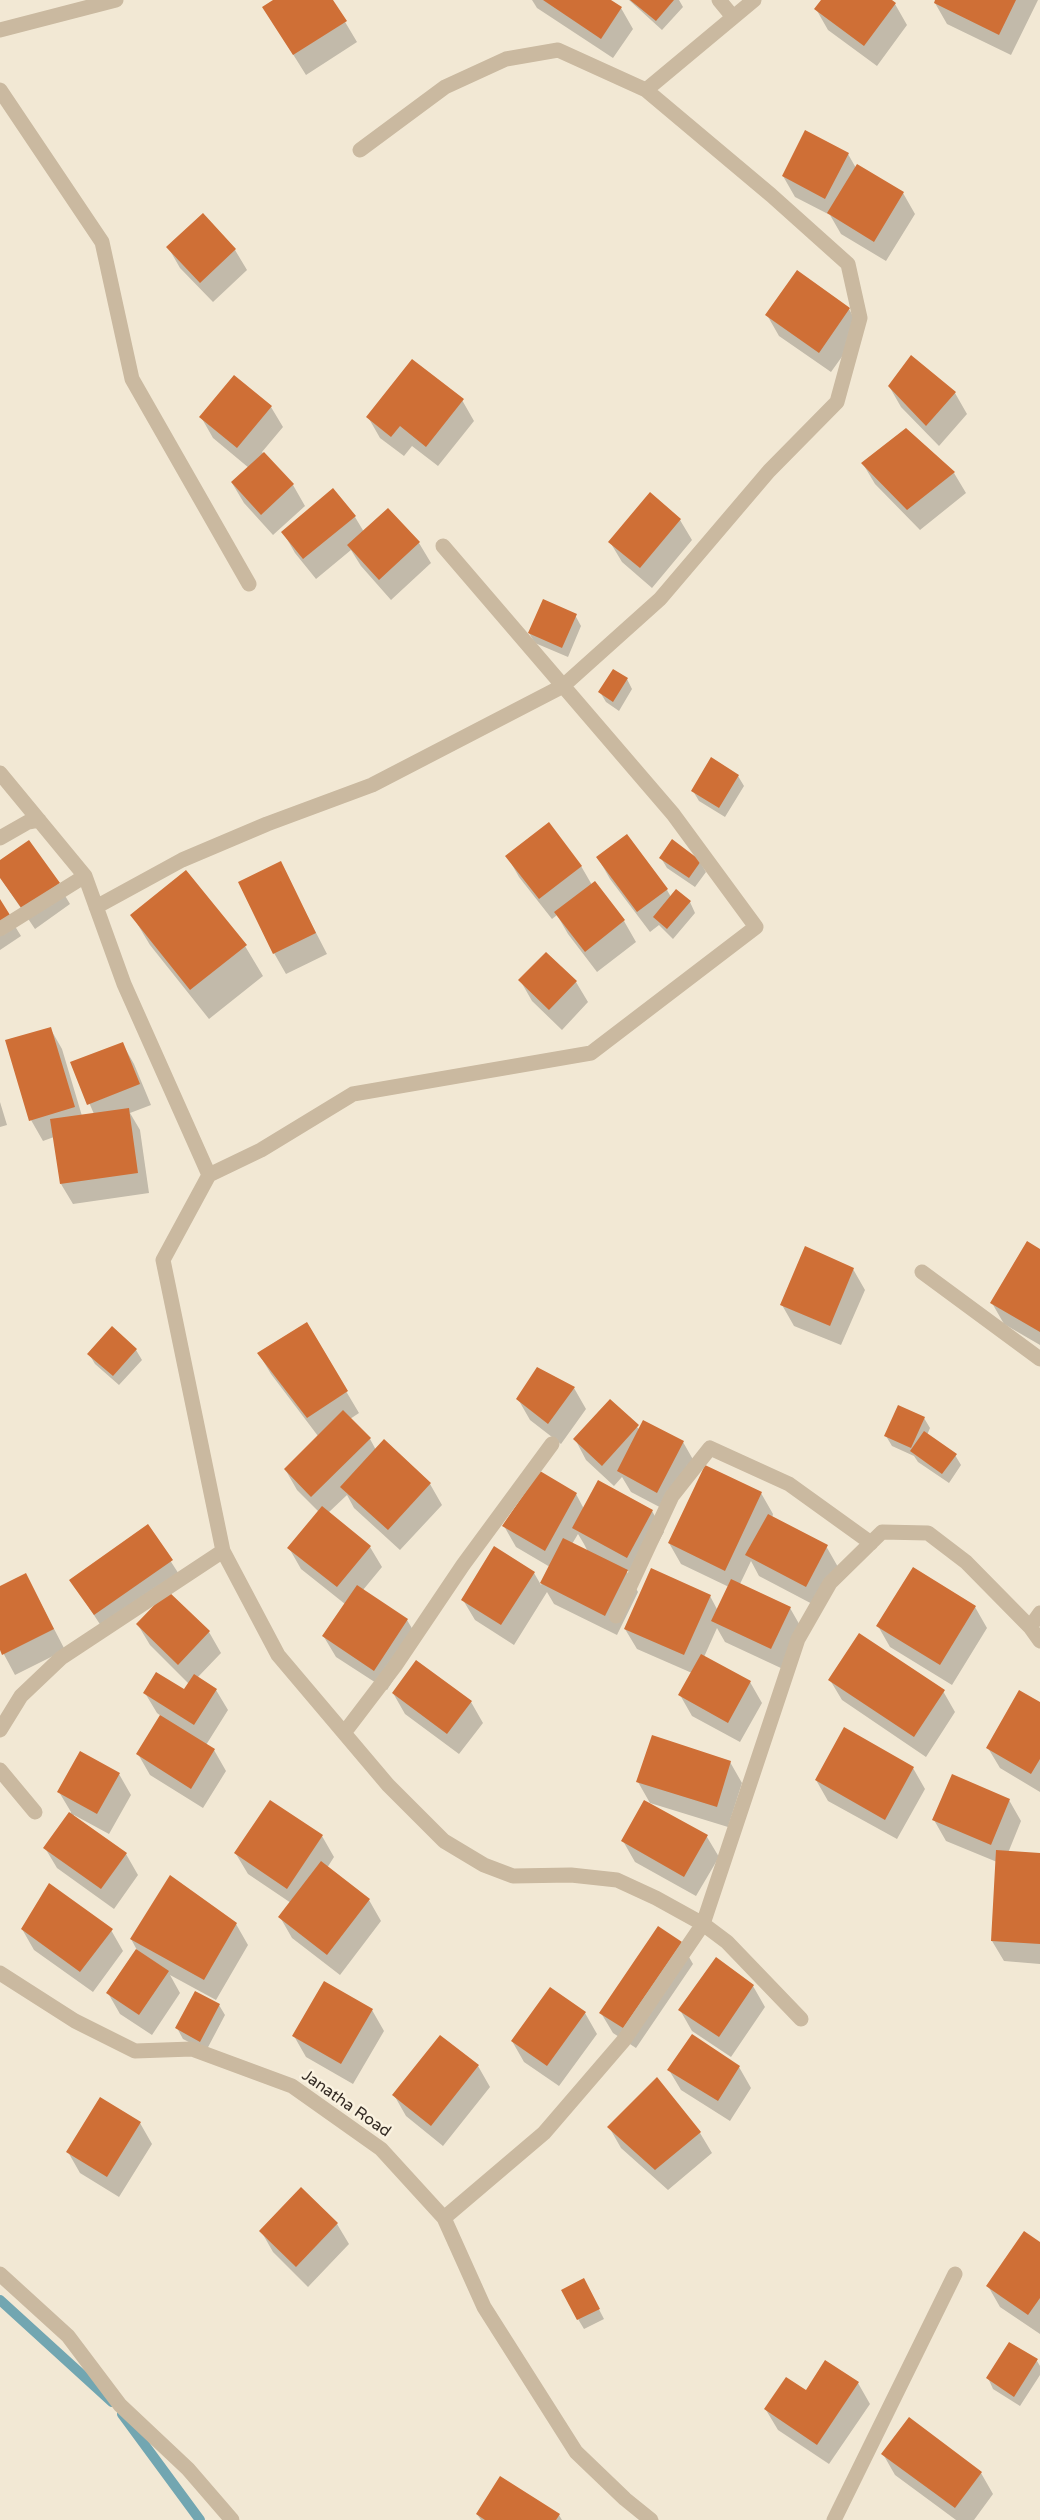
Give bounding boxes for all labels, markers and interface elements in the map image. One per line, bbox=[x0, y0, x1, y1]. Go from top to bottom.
street label: Janatha Road bbox=[298, 2066, 394, 2142]

